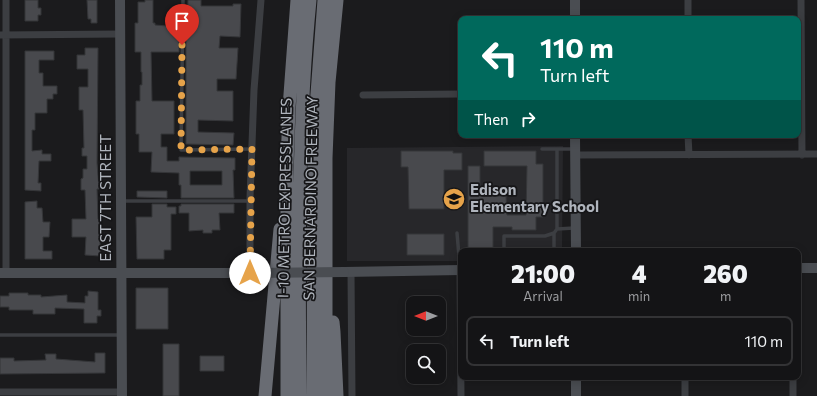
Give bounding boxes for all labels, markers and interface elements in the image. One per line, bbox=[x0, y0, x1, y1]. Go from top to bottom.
pin bbox=[165, 4, 199, 45]
icon: arrive bbox=[171, 10, 193, 32]
text: 110 m bbox=[540, 30, 614, 64]
icon: left bbox=[474, 32, 526, 84]
text: Turn left bbox=[540, 64, 609, 86]
street label: SAN BERNARDINO FREEWAY bbox=[299, 95, 321, 301]
street label: I-10 METRO EXPRESSLANES bbox=[273, 97, 295, 298]
icon: right bbox=[517, 108, 539, 130]
text: Then bbox=[474, 110, 509, 128]
street label: EAST 7TH STREET bbox=[96, 134, 114, 262]
place label: Edison Elementary School bbox=[470, 180, 599, 215]
school or university icon: Edison Elementary School bbox=[441, 186, 467, 212]
position arrow bbox=[229, 252, 271, 294]
text: 21:00 bbox=[511, 259, 575, 288]
text: 4 bbox=[632, 259, 647, 288]
text: 260 bbox=[703, 259, 748, 288]
text: Arrival bbox=[523, 288, 563, 304]
text: min bbox=[628, 288, 650, 304]
text: m bbox=[720, 288, 731, 304]
north arrow bbox=[406, 296, 446, 336]
map controls bbox=[406, 296, 446, 384]
icon: left bbox=[476, 330, 498, 352]
text: Turn left bbox=[510, 332, 569, 350]
text: 110 m bbox=[744, 332, 783, 350]
button: search bbox=[406, 344, 446, 384]

